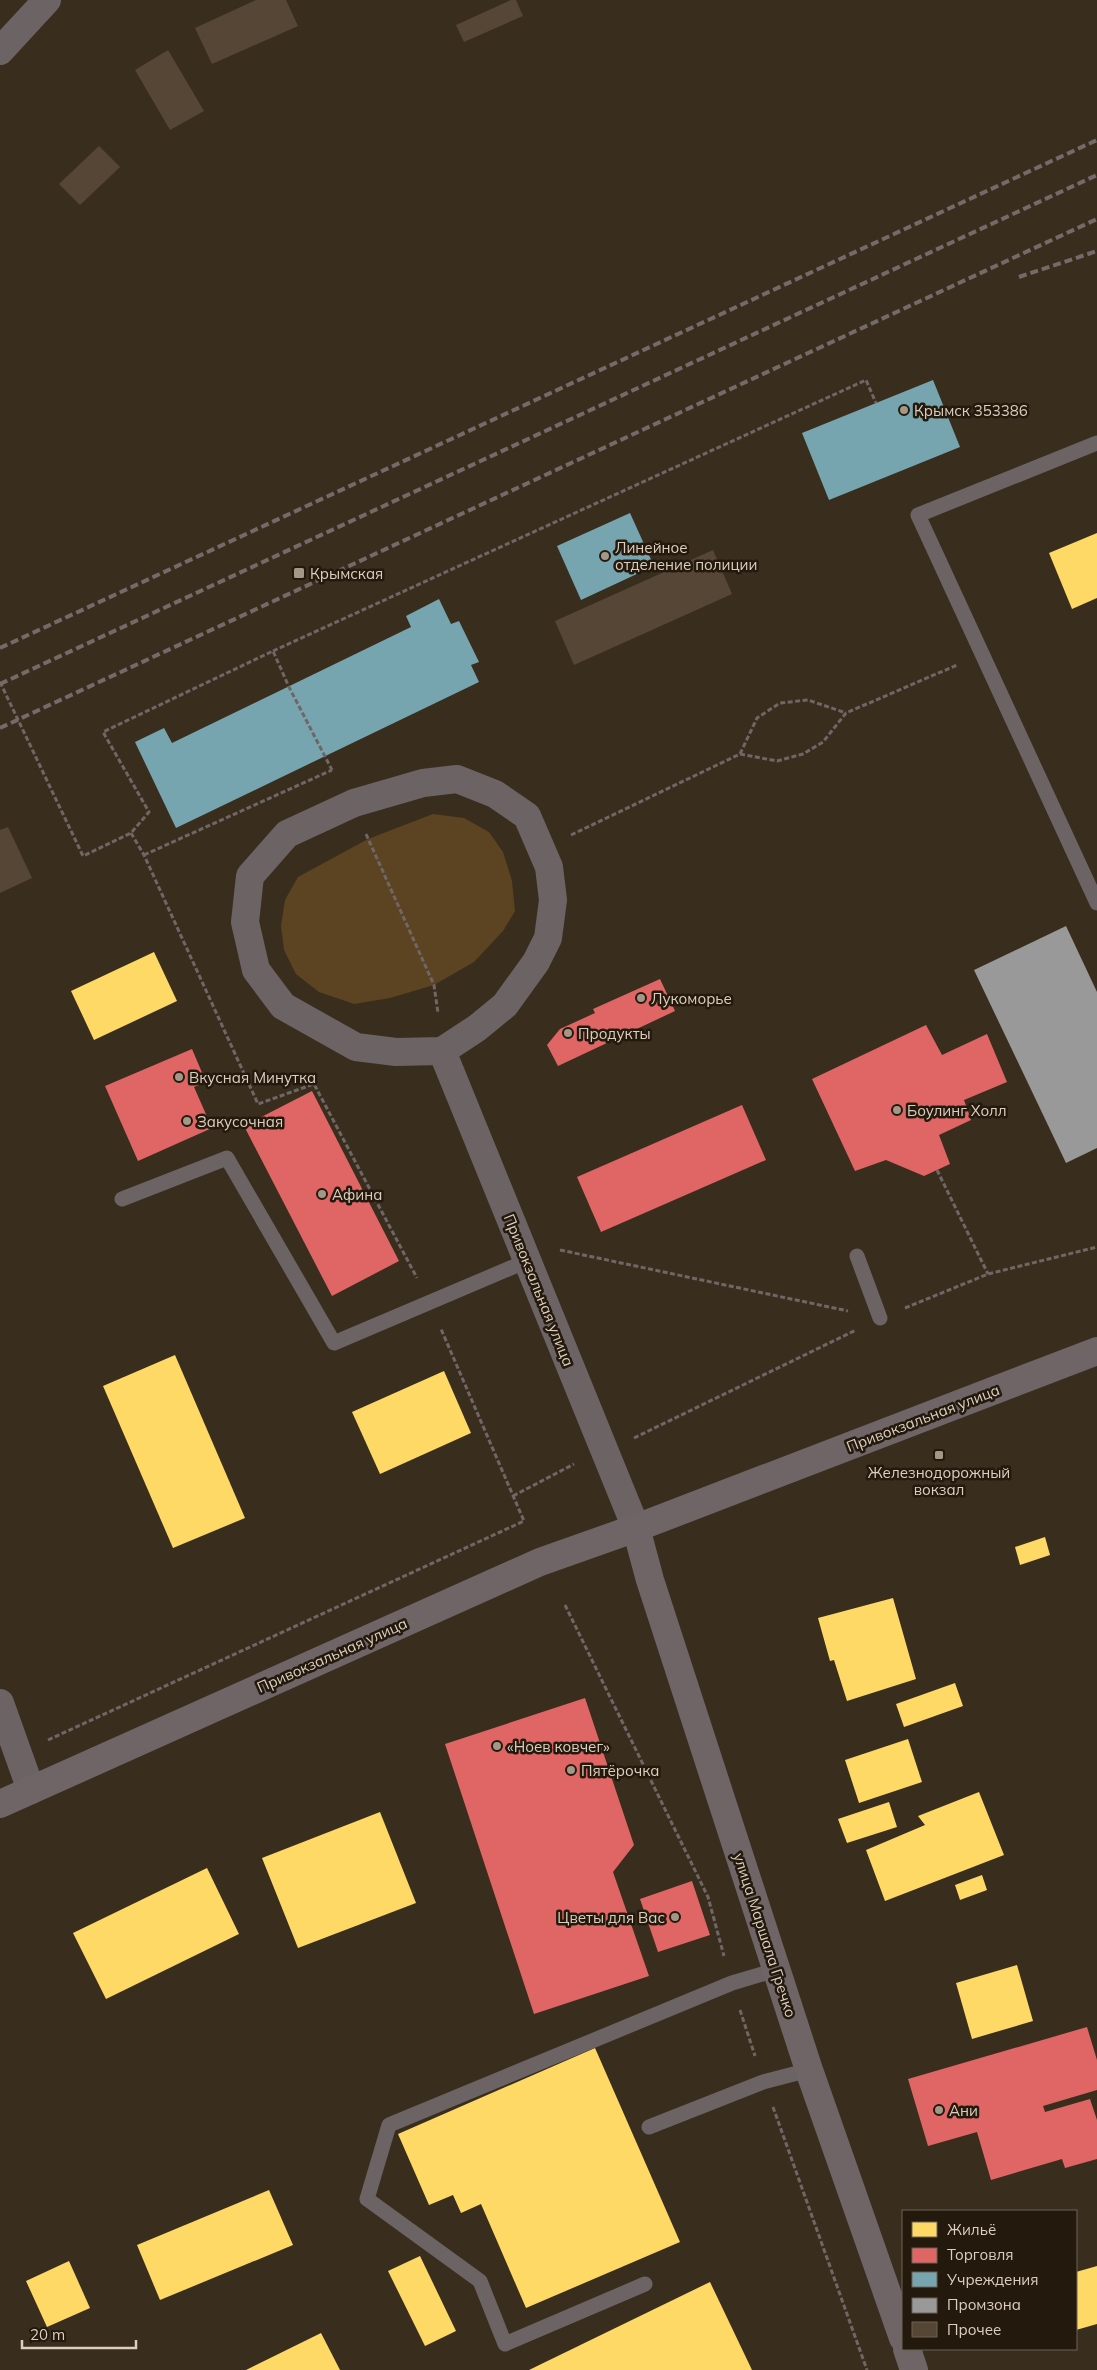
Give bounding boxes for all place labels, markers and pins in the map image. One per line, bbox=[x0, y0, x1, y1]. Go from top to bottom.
place label: Крымск 353386 bbox=[914, 401, 1028, 420]
marker: Крымск 353386 bbox=[898, 404, 910, 416]
place label: Линейное отделение полиции bbox=[615, 538, 757, 574]
marker: Линейное отделение полиции bbox=[599, 550, 611, 562]
place label: Крымская bbox=[310, 564, 383, 583]
marker: Крымская bbox=[292, 566, 306, 580]
place label: Лукоморье bbox=[651, 989, 732, 1008]
marker: Лукоморье bbox=[635, 992, 647, 1004]
place label: Продукты bbox=[578, 1024, 651, 1043]
marker: Продукты bbox=[562, 1027, 574, 1039]
place label: Вкусная Минутка bbox=[189, 1068, 316, 1087]
marker: Вкусная Минутка bbox=[173, 1071, 185, 1083]
place label: Боулинг Холл bbox=[907, 1101, 1007, 1120]
marker: Боулинг Холл bbox=[891, 1104, 903, 1116]
place label: Закусочная bbox=[197, 1112, 283, 1131]
marker: Закусочная bbox=[181, 1115, 193, 1127]
place label: Афина bbox=[332, 1185, 382, 1204]
marker: Афина bbox=[316, 1188, 328, 1200]
marker: Железнодорожный вокзал bbox=[933, 1449, 945, 1461]
place label: Железнодорожный вокзал bbox=[868, 1463, 1010, 1499]
place label: «Ноев ковчег» bbox=[507, 1737, 610, 1756]
marker: «Ноев ковчег» bbox=[491, 1740, 503, 1752]
place label: Пятёрочка bbox=[581, 1761, 659, 1780]
marker: Пятёрочка bbox=[565, 1764, 577, 1776]
place label: Цветы для Вас bbox=[557, 1908, 665, 1927]
marker: Цветы для Вас bbox=[669, 1911, 681, 1923]
place label: Ани bbox=[949, 2101, 978, 2120]
marker: Ани bbox=[933, 2104, 945, 2116]

